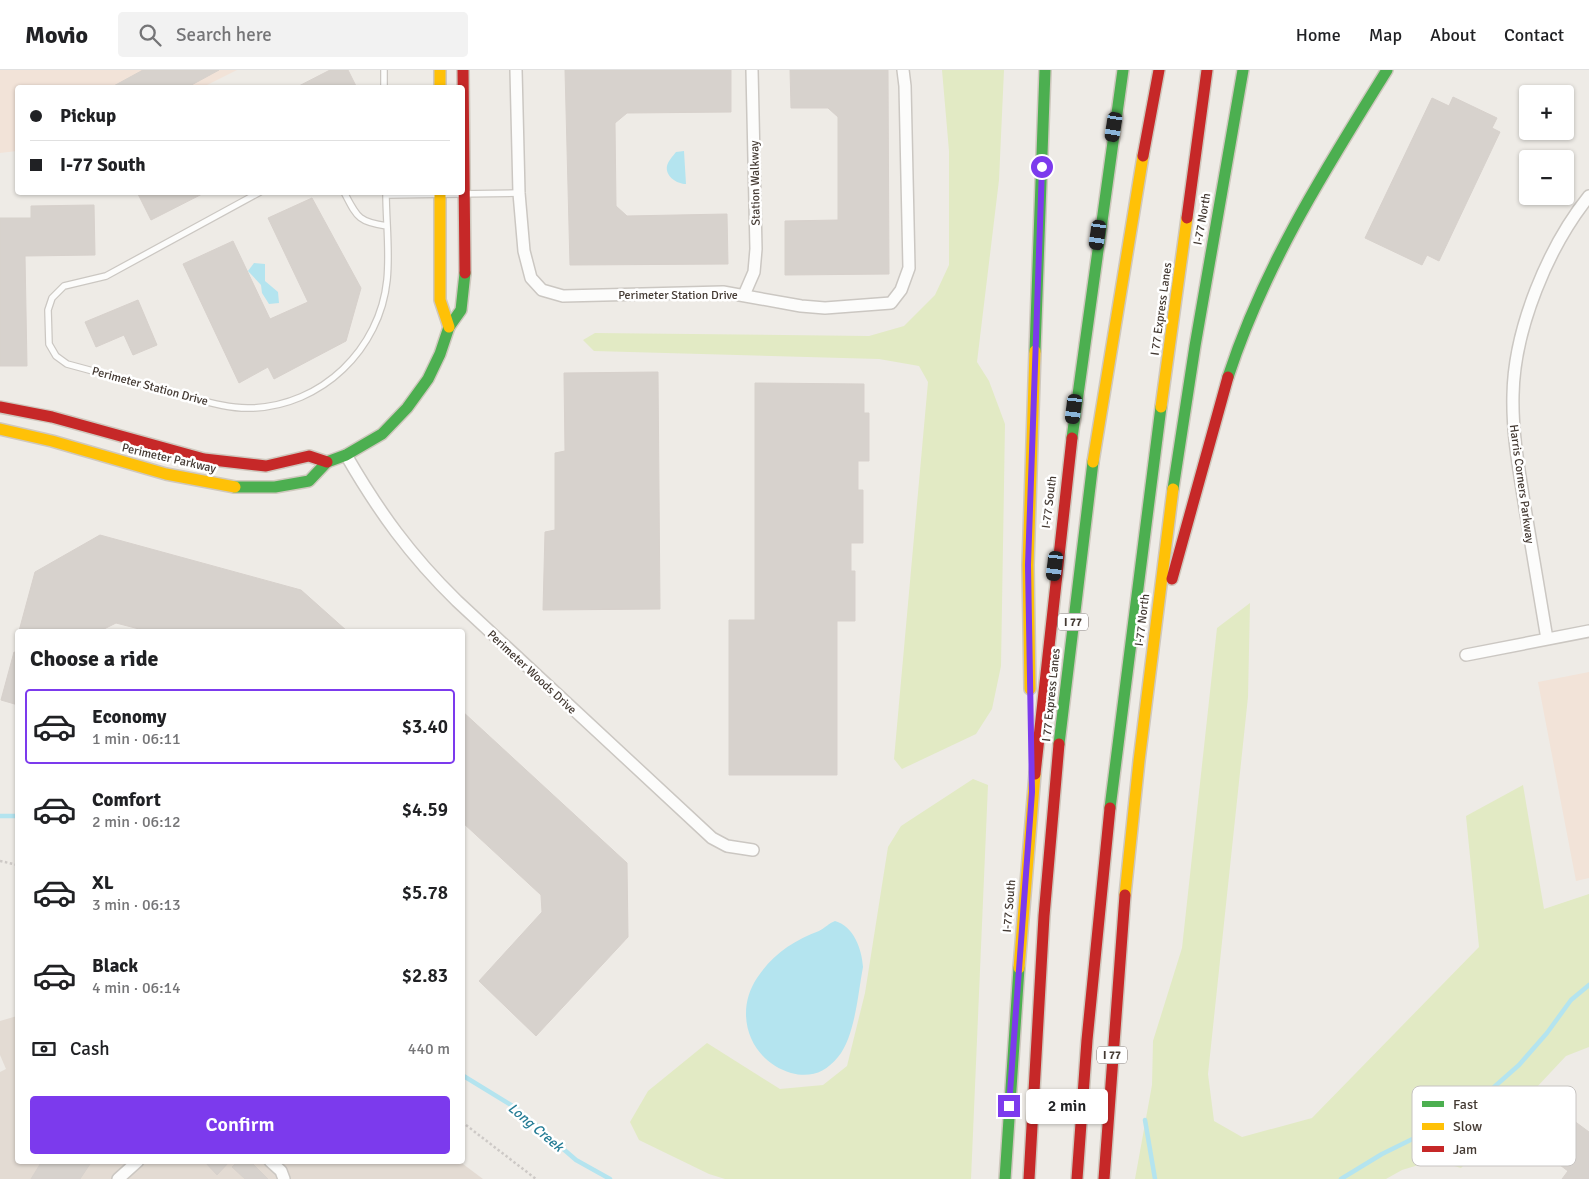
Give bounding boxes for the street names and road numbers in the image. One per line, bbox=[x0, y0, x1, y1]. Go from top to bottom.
street label: Station Walkway bbox=[747, 140, 764, 226]
street label: I-77 North bbox=[1191, 192, 1214, 246]
street label: I 77 Express Lanes bbox=[1148, 262, 1175, 357]
street label: Perimeter Station Drive bbox=[618, 288, 738, 303]
street label: Perimeter Station Drive bbox=[90, 364, 210, 409]
street label: Harris Corners Parkway bbox=[1506, 424, 1537, 545]
street label: Perimeter Parkway bbox=[120, 440, 218, 477]
street label: I-77 South bbox=[1039, 475, 1060, 529]
street label: I-77 North bbox=[1132, 593, 1153, 647]
road number: I 77 bbox=[1058, 614, 1088, 630]
street label: Perimeter Woods Drive bbox=[484, 627, 579, 718]
street label: I 77 Express Lanes bbox=[1039, 648, 1064, 742]
street label: I-77 South bbox=[1000, 879, 1019, 933]
road number: I 77 bbox=[1097, 1046, 1127, 1064]

